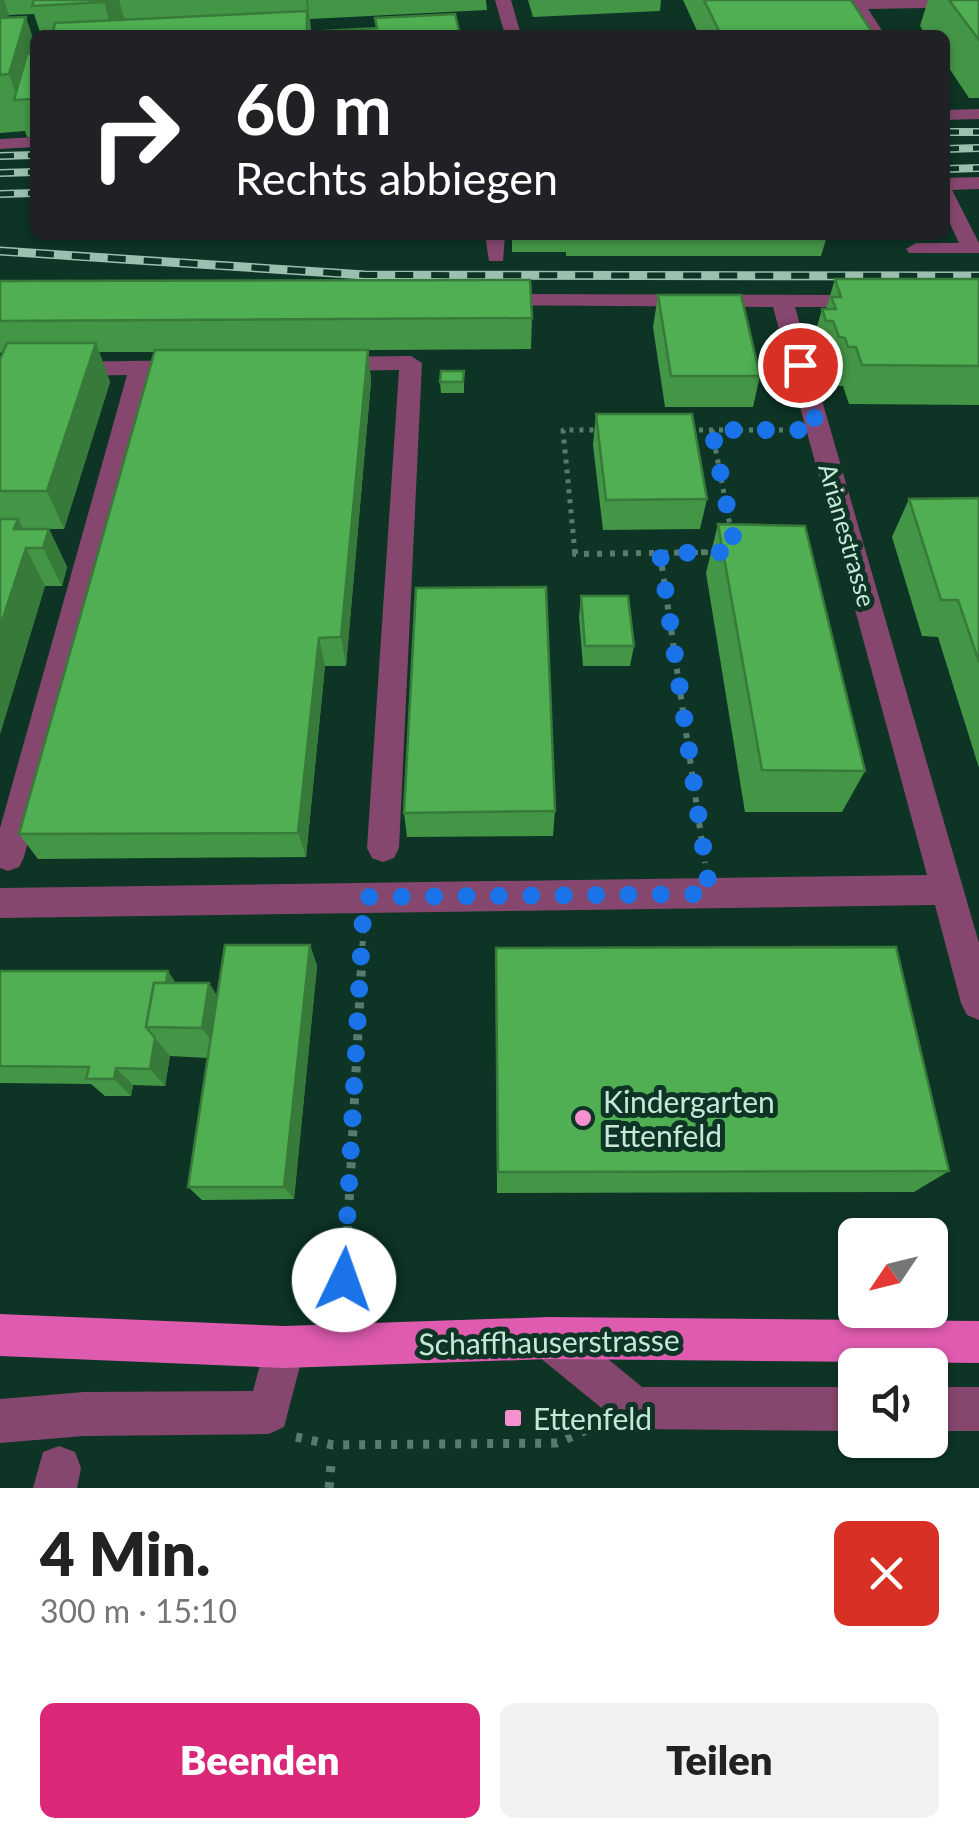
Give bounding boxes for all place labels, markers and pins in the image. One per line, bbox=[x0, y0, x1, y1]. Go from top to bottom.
pin bbox=[758, 323, 843, 408]
place label: Kindergarten Ettenfeld bbox=[603, 1083, 775, 1153]
marker: Kindergarten Ettenfeld bbox=[572, 1107, 594, 1129]
place label: Ettenfeld bbox=[533, 1400, 652, 1436]
marker: Ettenfeld bbox=[502, 1407, 524, 1429]

